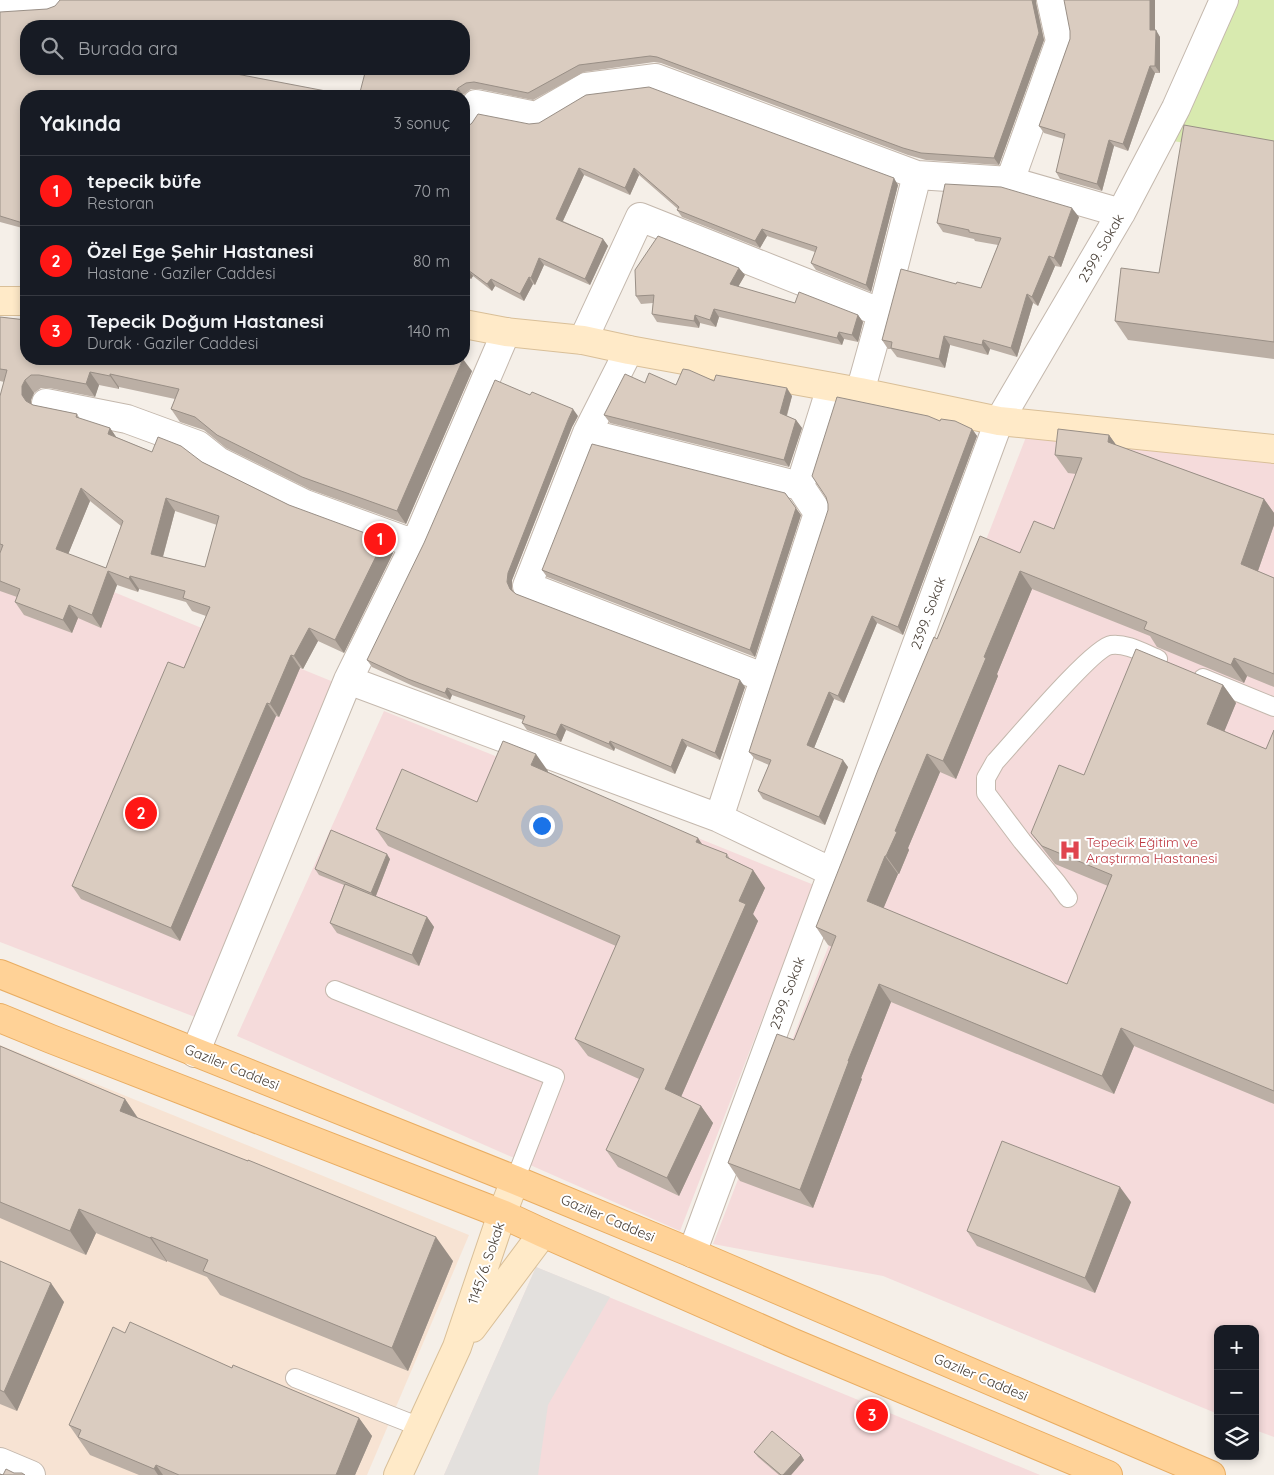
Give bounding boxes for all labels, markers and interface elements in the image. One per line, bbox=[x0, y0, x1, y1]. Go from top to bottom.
search box bbox=[20, 20, 470, 75]
icon: search bbox=[38, 34, 66, 62]
text: Burada ara bbox=[78, 36, 178, 60]
text: Yakında bbox=[40, 110, 121, 136]
text: 3 sonuç bbox=[393, 113, 450, 133]
text: tepecik büfe bbox=[87, 169, 202, 193]
text: 1 bbox=[53, 181, 59, 201]
text: 70 m bbox=[413, 181, 450, 201]
text: Restoran bbox=[87, 193, 154, 213]
street label: 2399. Sokak bbox=[1074, 210, 1128, 286]
text: Özel Ege Şehir Hastanesi bbox=[87, 239, 313, 263]
text: 2 bbox=[51, 251, 61, 271]
text: 80 m bbox=[413, 251, 450, 271]
text: Hastane · Gaziler Caddesi bbox=[87, 263, 276, 283]
text: Tepecik Doğum Hastanesi bbox=[87, 309, 324, 333]
text: 3 bbox=[52, 321, 60, 341]
text: 140 m bbox=[407, 321, 450, 341]
text: Durak · Gaziler Caddesi bbox=[87, 333, 258, 353]
pin: 1 bbox=[364, 520, 396, 558]
street label: 2399. Sokak bbox=[907, 574, 949, 652]
pin: 2 bbox=[125, 794, 157, 832]
your location bbox=[529, 813, 555, 839]
place label: Tepecik Eğitim ve Araştırma Hastanesi bbox=[1086, 833, 1217, 867]
hospital icon: Tepecik Eğitim ve Araştırma Hastanesi bbox=[1057, 837, 1083, 863]
street label: 2399. Sokak bbox=[766, 954, 808, 1032]
street label: Gaziler Caddesi bbox=[182, 1040, 282, 1094]
street label: Gaziler Caddesi bbox=[558, 1190, 658, 1246]
street label: 1145/6. Sokak bbox=[463, 1219, 509, 1307]
map controls bbox=[1214, 1325, 1259, 1460]
button: + bbox=[1214, 1325, 1259, 1370]
street label: Gaziler Caddesi bbox=[931, 1349, 1031, 1405]
button: − bbox=[1214, 1370, 1259, 1415]
pin: 3 bbox=[856, 1396, 888, 1434]
button: layers bbox=[1214, 1415, 1259, 1460]

